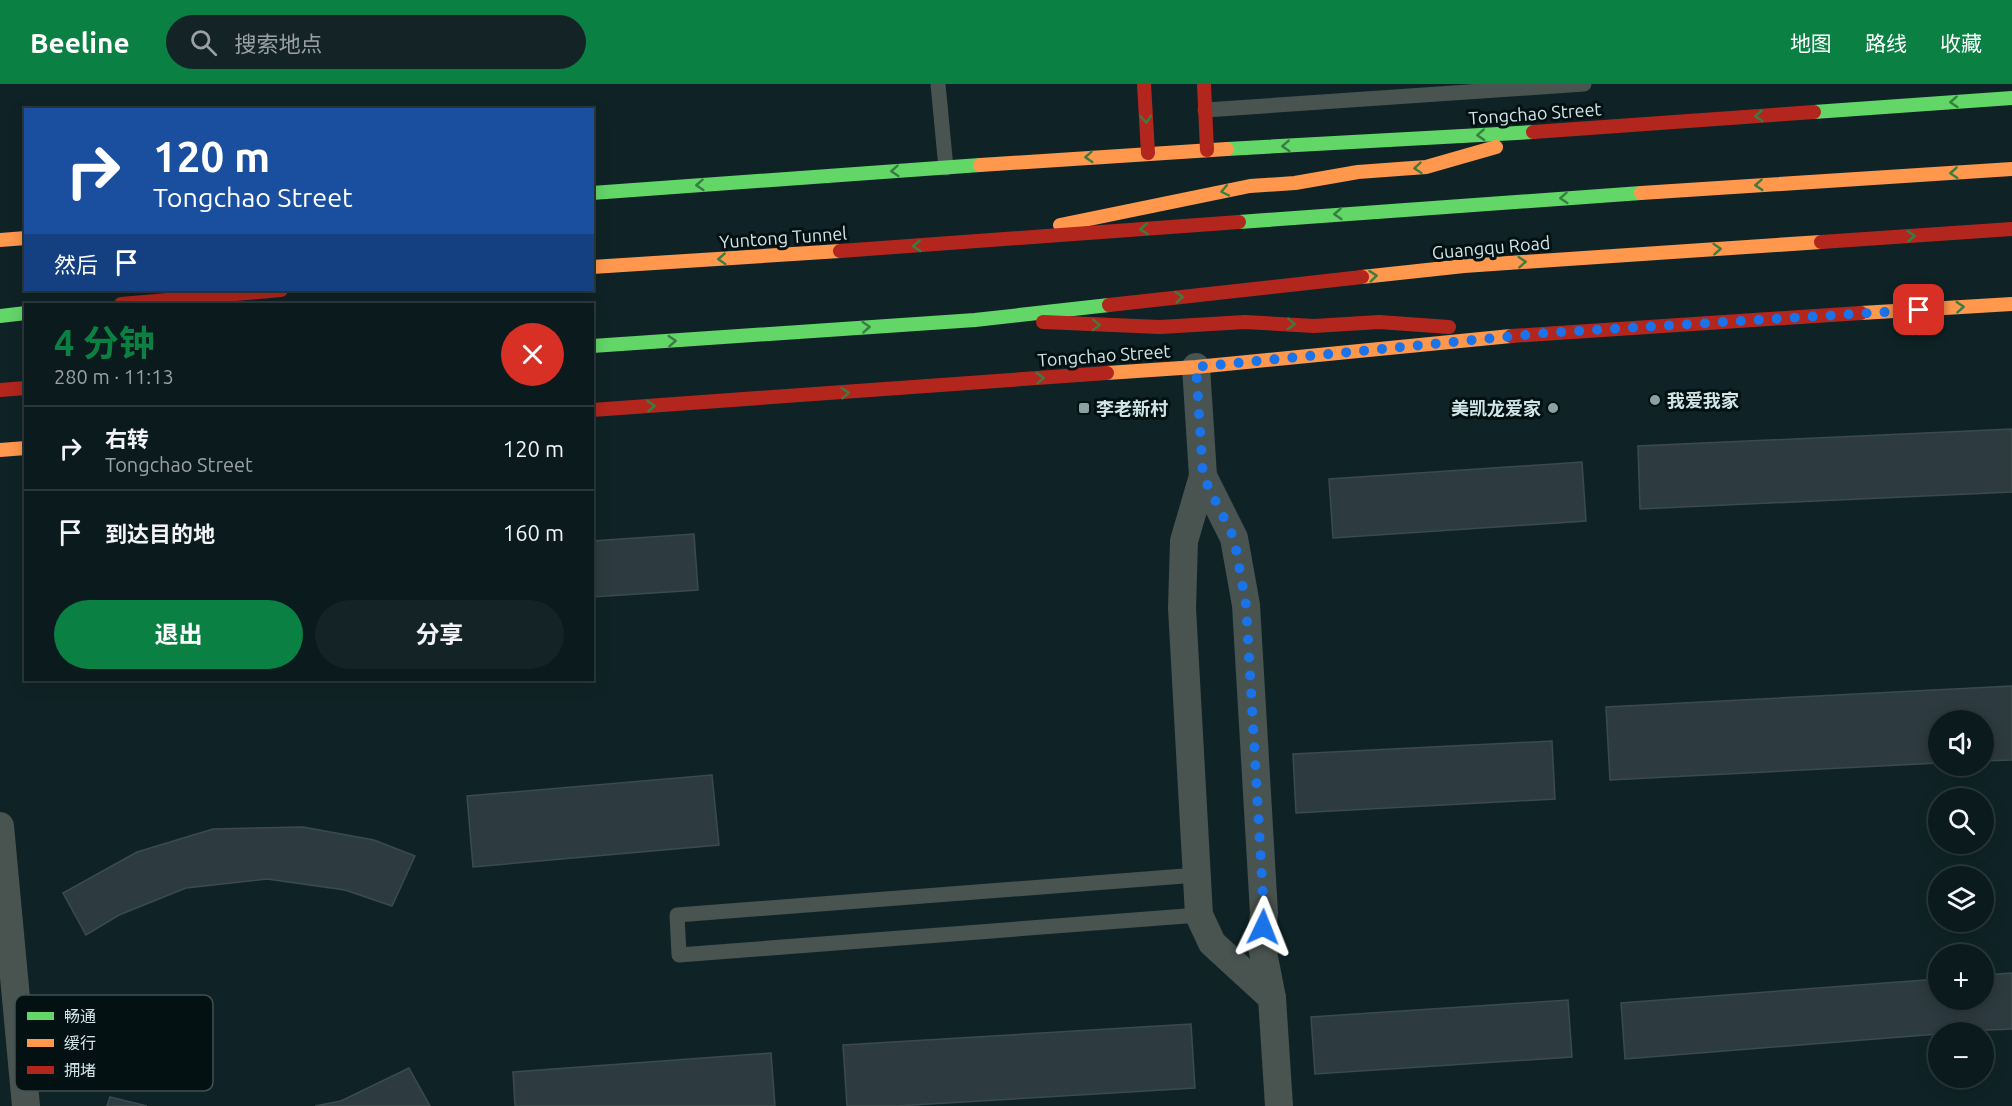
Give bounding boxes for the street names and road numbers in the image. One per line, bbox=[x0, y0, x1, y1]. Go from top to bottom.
street label: Tongchao Street bbox=[1468, 98, 1602, 128]
street label: Yuntong Tunnel bbox=[719, 223, 848, 251]
street label: Guangqu Road bbox=[1431, 232, 1551, 262]
street label: Tongchao Street bbox=[1037, 340, 1171, 370]

